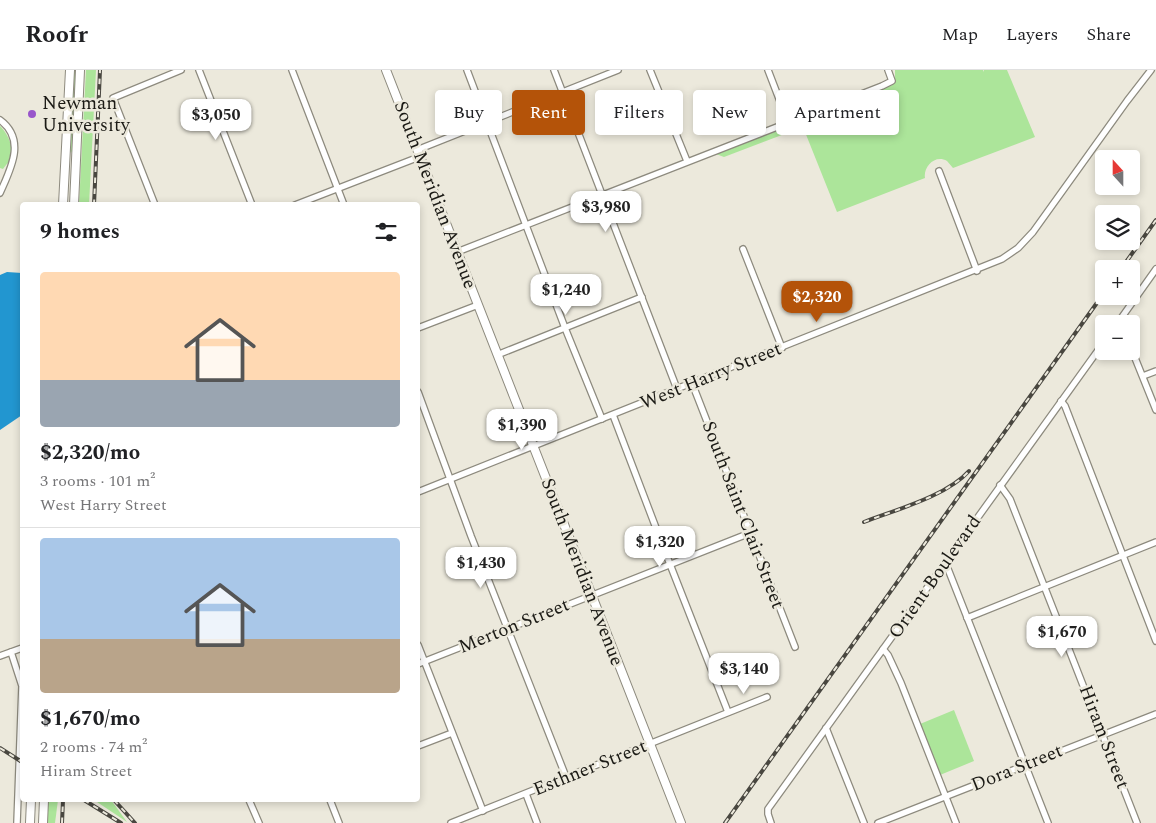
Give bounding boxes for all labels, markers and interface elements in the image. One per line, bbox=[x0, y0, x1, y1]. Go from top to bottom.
text: Roofr bbox=[25, 17, 88, 53]
text: Map bbox=[942, 21, 978, 48]
text: Layers bbox=[1006, 21, 1058, 48]
text: Share bbox=[1086, 21, 1131, 48]
place label: Newman University bbox=[42, 89, 131, 140]
chip: Buy bbox=[435, 90, 502, 135]
chip: Rent bbox=[512, 90, 585, 135]
chip: Filters bbox=[595, 90, 683, 135]
chip: New bbox=[693, 90, 766, 135]
chip: Apartment bbox=[776, 90, 899, 135]
street label: South Meridian Avenue bbox=[386, 97, 484, 293]
pin: $3,050 bbox=[175, 98, 257, 141]
text: $3,050 bbox=[191, 103, 241, 127]
marker: Newman University bbox=[26, 108, 38, 120]
north arrow bbox=[1095, 150, 1140, 195]
map controls bbox=[1095, 150, 1140, 360]
pin: $3,980 bbox=[565, 190, 647, 233]
text: $3,980 bbox=[581, 195, 631, 219]
button: layers bbox=[1095, 205, 1140, 250]
text: 9 homes bbox=[40, 216, 120, 248]
icon: filters bbox=[372, 218, 400, 246]
button: + bbox=[1095, 260, 1140, 305]
pin: $1,240 bbox=[525, 274, 607, 316]
text: $1,240 bbox=[541, 278, 591, 302]
pin: $2,320 bbox=[776, 280, 858, 323]
text: $2,320 bbox=[792, 285, 842, 309]
icon: home bbox=[175, 305, 265, 395]
button: − bbox=[1095, 315, 1140, 360]
street label: West Harry Street bbox=[636, 334, 786, 418]
pin: $1,390 bbox=[481, 408, 563, 451]
text: $1,390 bbox=[497, 413, 547, 437]
street label: South Saint Clair Street bbox=[694, 417, 792, 613]
text: $2,320/mo bbox=[40, 437, 140, 469]
text: 3 rooms · 101 m² bbox=[40, 469, 155, 493]
street label: South Meridian Avenue bbox=[533, 474, 631, 670]
text: West Harry Street bbox=[40, 493, 167, 517]
street label: Orient Boulevard bbox=[881, 509, 989, 645]
pin: $1,320 bbox=[619, 526, 701, 568]
text: $1,320 bbox=[635, 530, 685, 554]
pin: $1,430 bbox=[440, 546, 522, 589]
text: $1,430 bbox=[456, 551, 506, 575]
icon: home bbox=[175, 570, 265, 660]
street label: Merton Street bbox=[454, 590, 574, 661]
pin: $1,670 bbox=[1021, 616, 1103, 658]
text: $1,670 bbox=[1037, 620, 1087, 644]
pin: $3,140 bbox=[703, 652, 785, 695]
text: $3,140 bbox=[719, 657, 769, 681]
street label: Hiram Street bbox=[1071, 681, 1137, 793]
text: $1,670/mo bbox=[40, 703, 140, 735]
street label: Esthner Street bbox=[529, 732, 652, 804]
text: 2 rooms · 74 m² bbox=[40, 735, 147, 759]
street label: Dora Street bbox=[967, 736, 1067, 800]
text: Hiram Street bbox=[40, 759, 132, 783]

